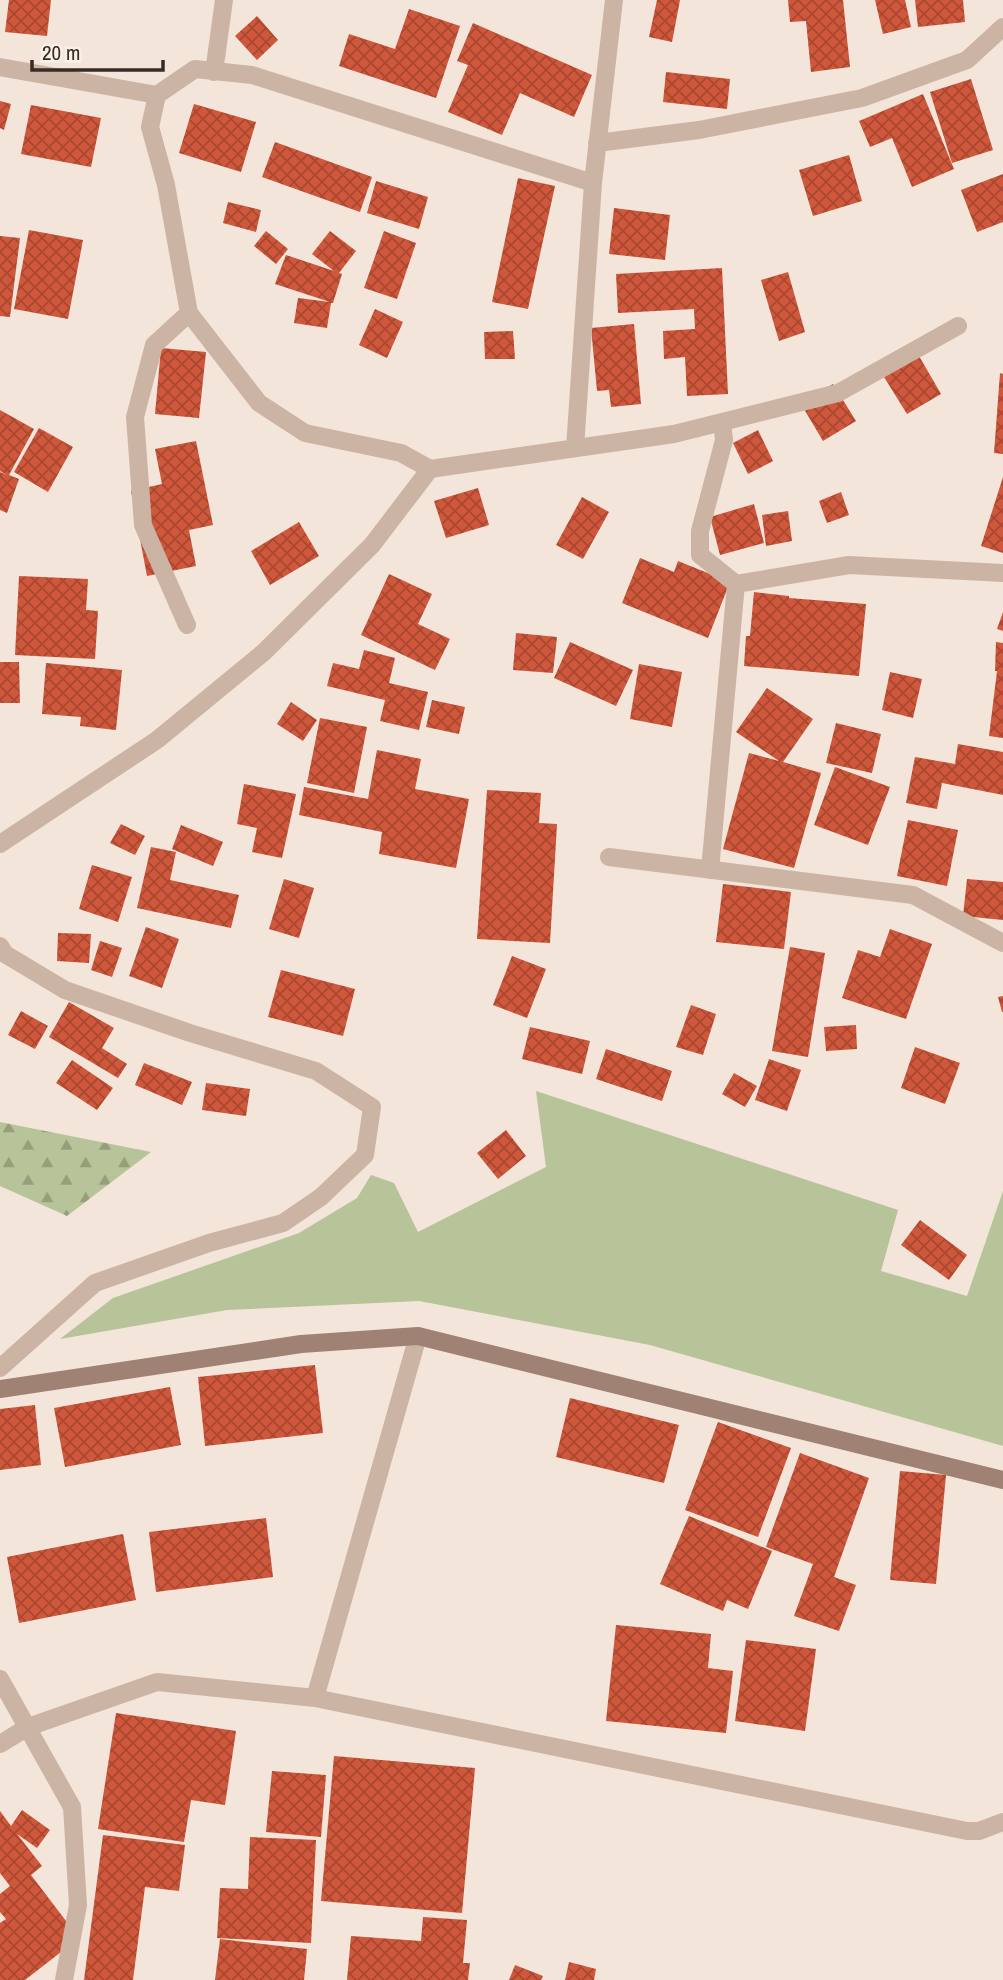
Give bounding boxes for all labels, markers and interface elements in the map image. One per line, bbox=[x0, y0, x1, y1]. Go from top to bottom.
scale bar bbox=[32, 28, 163, 72]
text: 20 m bbox=[42, 38, 80, 67]

